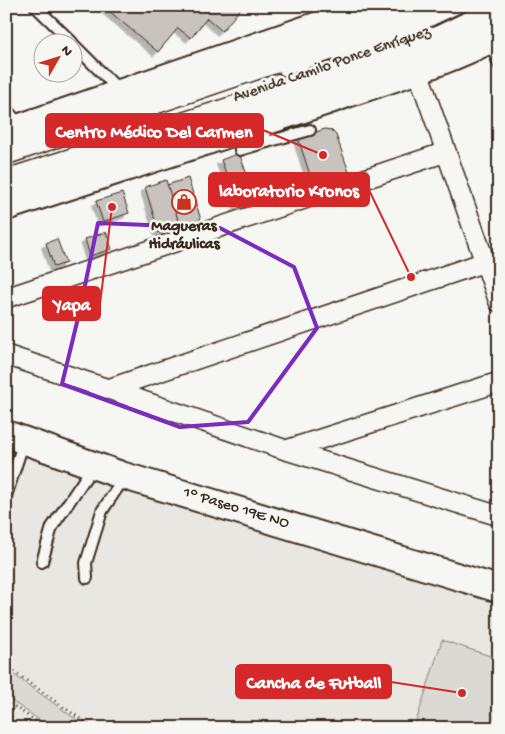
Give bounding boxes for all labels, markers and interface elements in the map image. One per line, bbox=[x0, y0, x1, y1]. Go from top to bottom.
street label: Avenida Camilo Ponce Enríquez bbox=[231, 22, 434, 108]
north arrow bbox=[32, 32, 82, 82]
text: N bbox=[57, 42, 76, 60]
callout: Centro Médico Del Carmen bbox=[46, 114, 263, 147]
text: Centro Médico Del Carmen bbox=[55, 123, 253, 144]
callout: laboratorio Kronos bbox=[209, 173, 369, 206]
text: laboratorio Kronos bbox=[218, 182, 360, 203]
shop icon: Magueras Hidráulicas bbox=[171, 189, 197, 215]
place label: Magueras Hidráulicas bbox=[148, 218, 221, 255]
callout: Yapa bbox=[43, 287, 100, 320]
text: Yapa bbox=[51, 296, 92, 317]
street label: 1° Paseo 19E NO bbox=[180, 484, 292, 534]
callout: Cancha de Futball bbox=[236, 665, 391, 698]
text: Cancha de Futball bbox=[246, 674, 381, 695]

